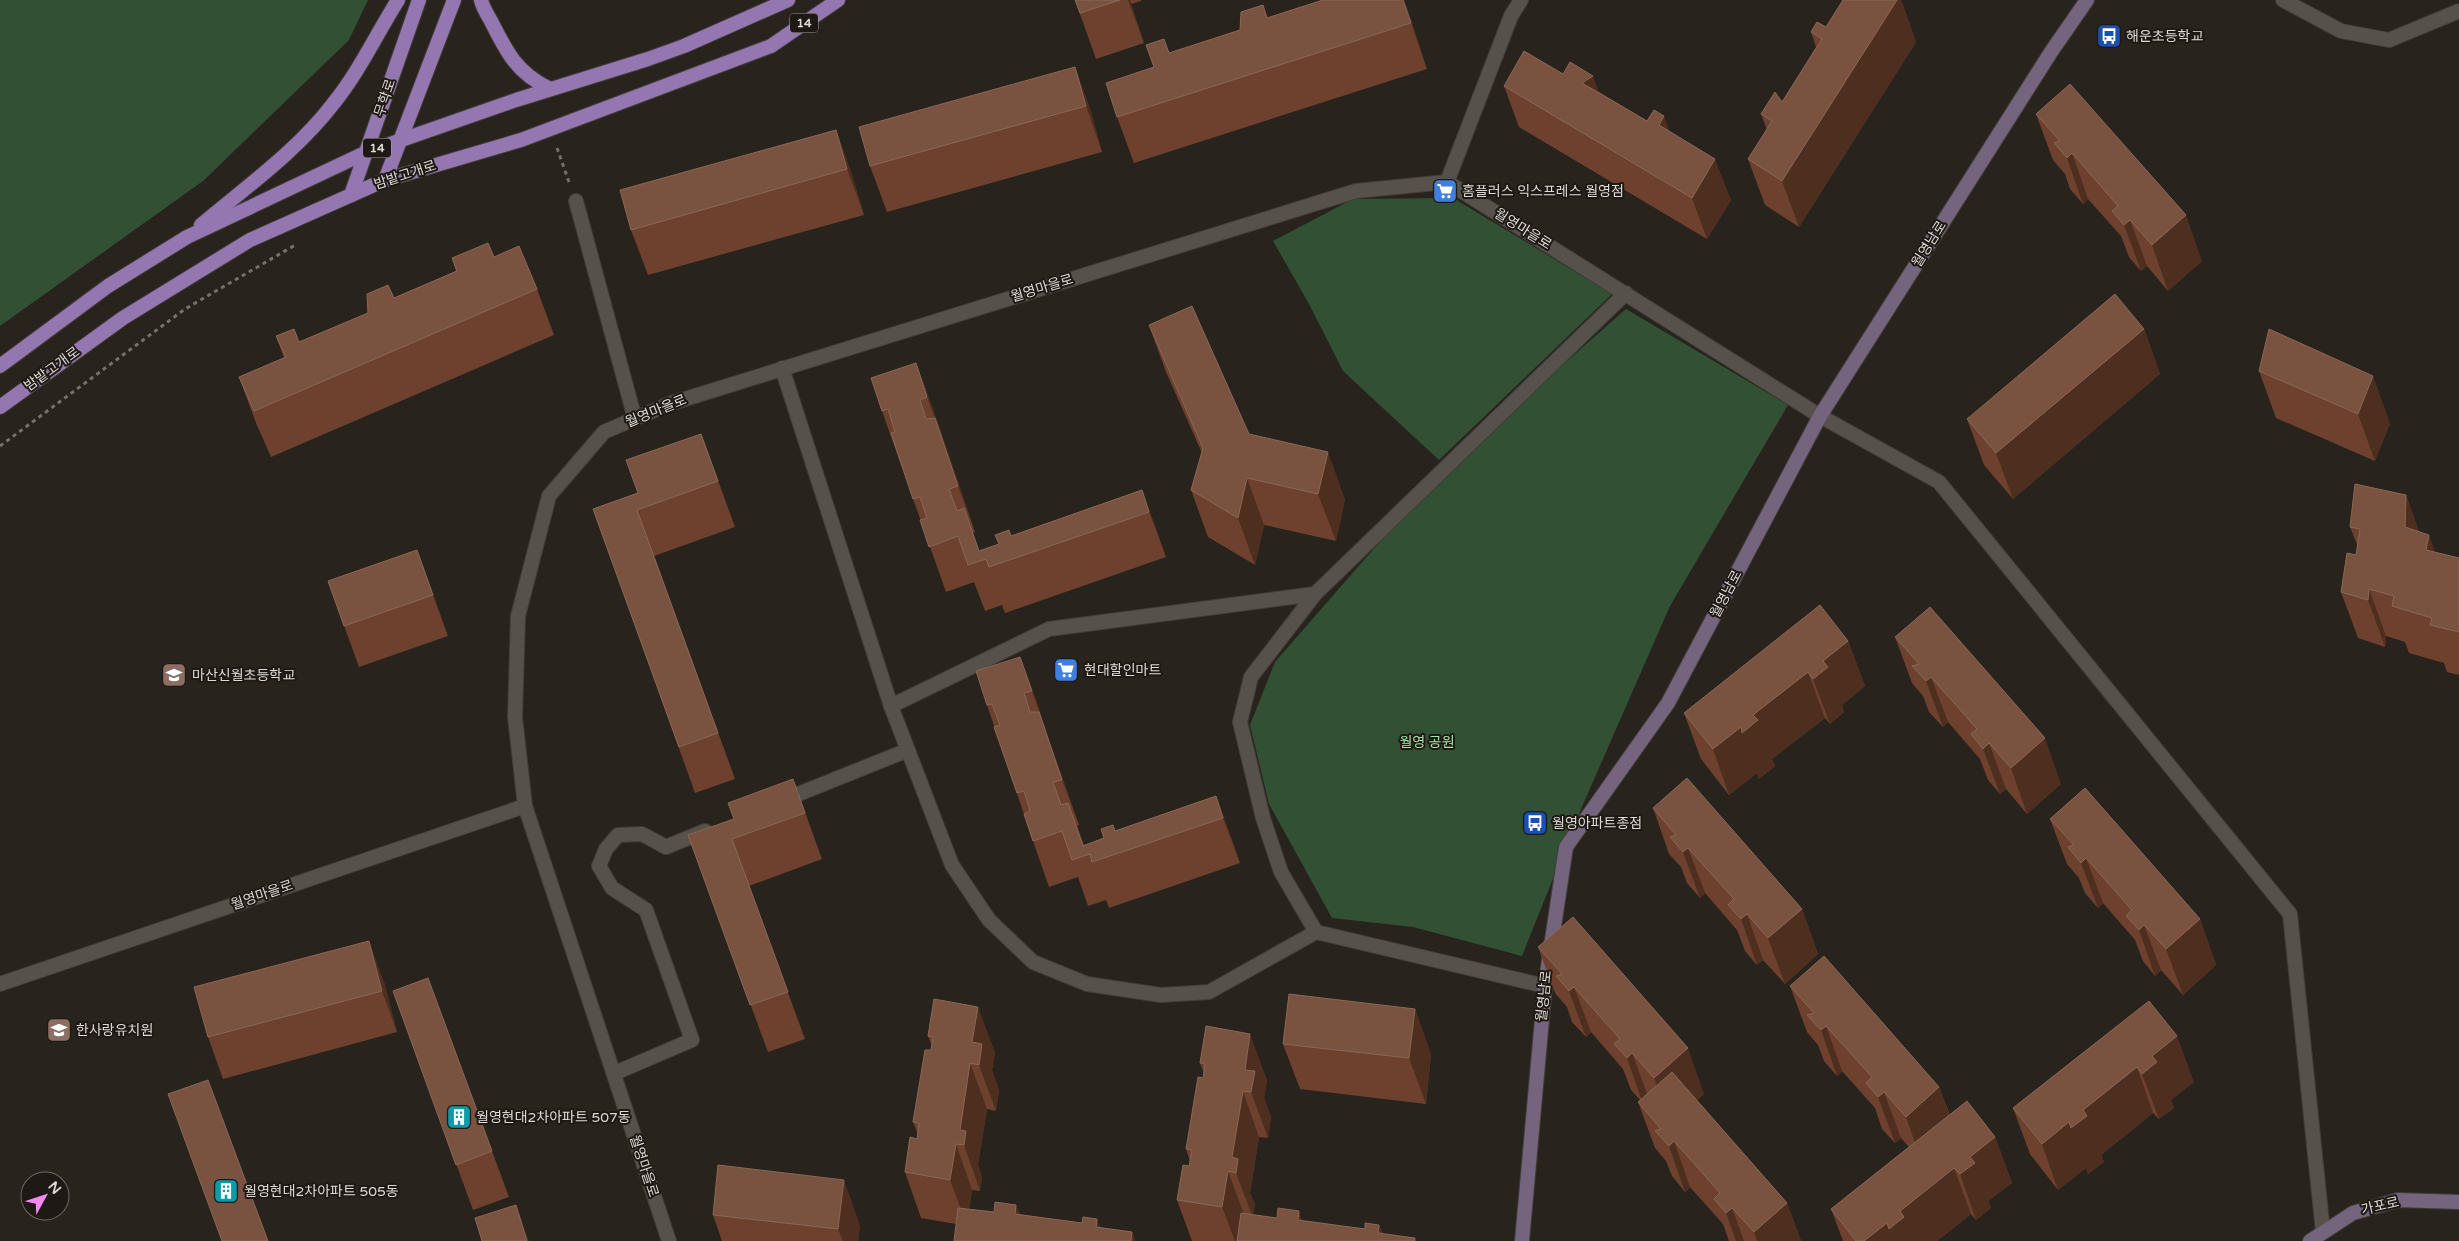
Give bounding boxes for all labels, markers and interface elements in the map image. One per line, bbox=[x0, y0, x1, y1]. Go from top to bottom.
road number: 14 bbox=[790, 13, 818, 32]
bus stop icon: 해운초등학교 bbox=[2096, 23, 2122, 49]
place label: 해운초등학교 bbox=[2126, 28, 2203, 45]
street label: 무학로 bbox=[371, 77, 399, 119]
road number: 14 bbox=[363, 138, 391, 158]
street label: 밤밭고개로 bbox=[372, 157, 438, 193]
supermarket icon: 홈플러스 익스프레스 월영점 bbox=[1432, 178, 1458, 204]
place label: 홈플러스 익스프레스 월영점 bbox=[1462, 183, 1624, 200]
street label: 월영마을로 bbox=[1491, 205, 1555, 253]
street label: 월영남로 bbox=[1908, 218, 1950, 270]
street label: 월영마을로 bbox=[1009, 270, 1075, 306]
street label: 밤밭고개로 bbox=[21, 343, 83, 395]
street label: 월영마을로 bbox=[623, 391, 689, 431]
street label: 월영남로 bbox=[1706, 567, 1746, 621]
supermarket icon: 현대할인마트 bbox=[1053, 657, 1079, 683]
school or university icon: 마산신월초등학교 bbox=[161, 662, 187, 688]
place label: 현대할인마트 bbox=[1084, 662, 1161, 679]
place label: 마산신월초등학교 bbox=[192, 667, 295, 684]
park label: 월영 공원 bbox=[1399, 734, 1455, 751]
bus stop icon: 월영아파트종점 bbox=[1522, 810, 1548, 836]
place label: 월영아파트종점 bbox=[1552, 815, 1642, 832]
street label: 월영마을로 bbox=[229, 876, 295, 914]
street label: 월영남로 bbox=[1533, 969, 1555, 1023]
school or university icon: 한사랑유치원 bbox=[46, 1017, 72, 1043]
place label: 한사랑유치원 bbox=[76, 1022, 153, 1039]
building icon: 월영현대2차아파트 507동 bbox=[446, 1104, 472, 1130]
place label: 월영현대2차아파트 507동 bbox=[476, 1109, 631, 1126]
street label: 월영마을로 bbox=[626, 1133, 662, 1199]
north arrow bbox=[20, 1171, 70, 1221]
text: N bbox=[44, 1178, 65, 1198]
building icon: 월영현대2차아파트 505동 bbox=[213, 1178, 239, 1204]
place label: 월영현대2차아파트 505동 bbox=[244, 1183, 399, 1200]
street label: 가포로 bbox=[2359, 1193, 2401, 1219]

